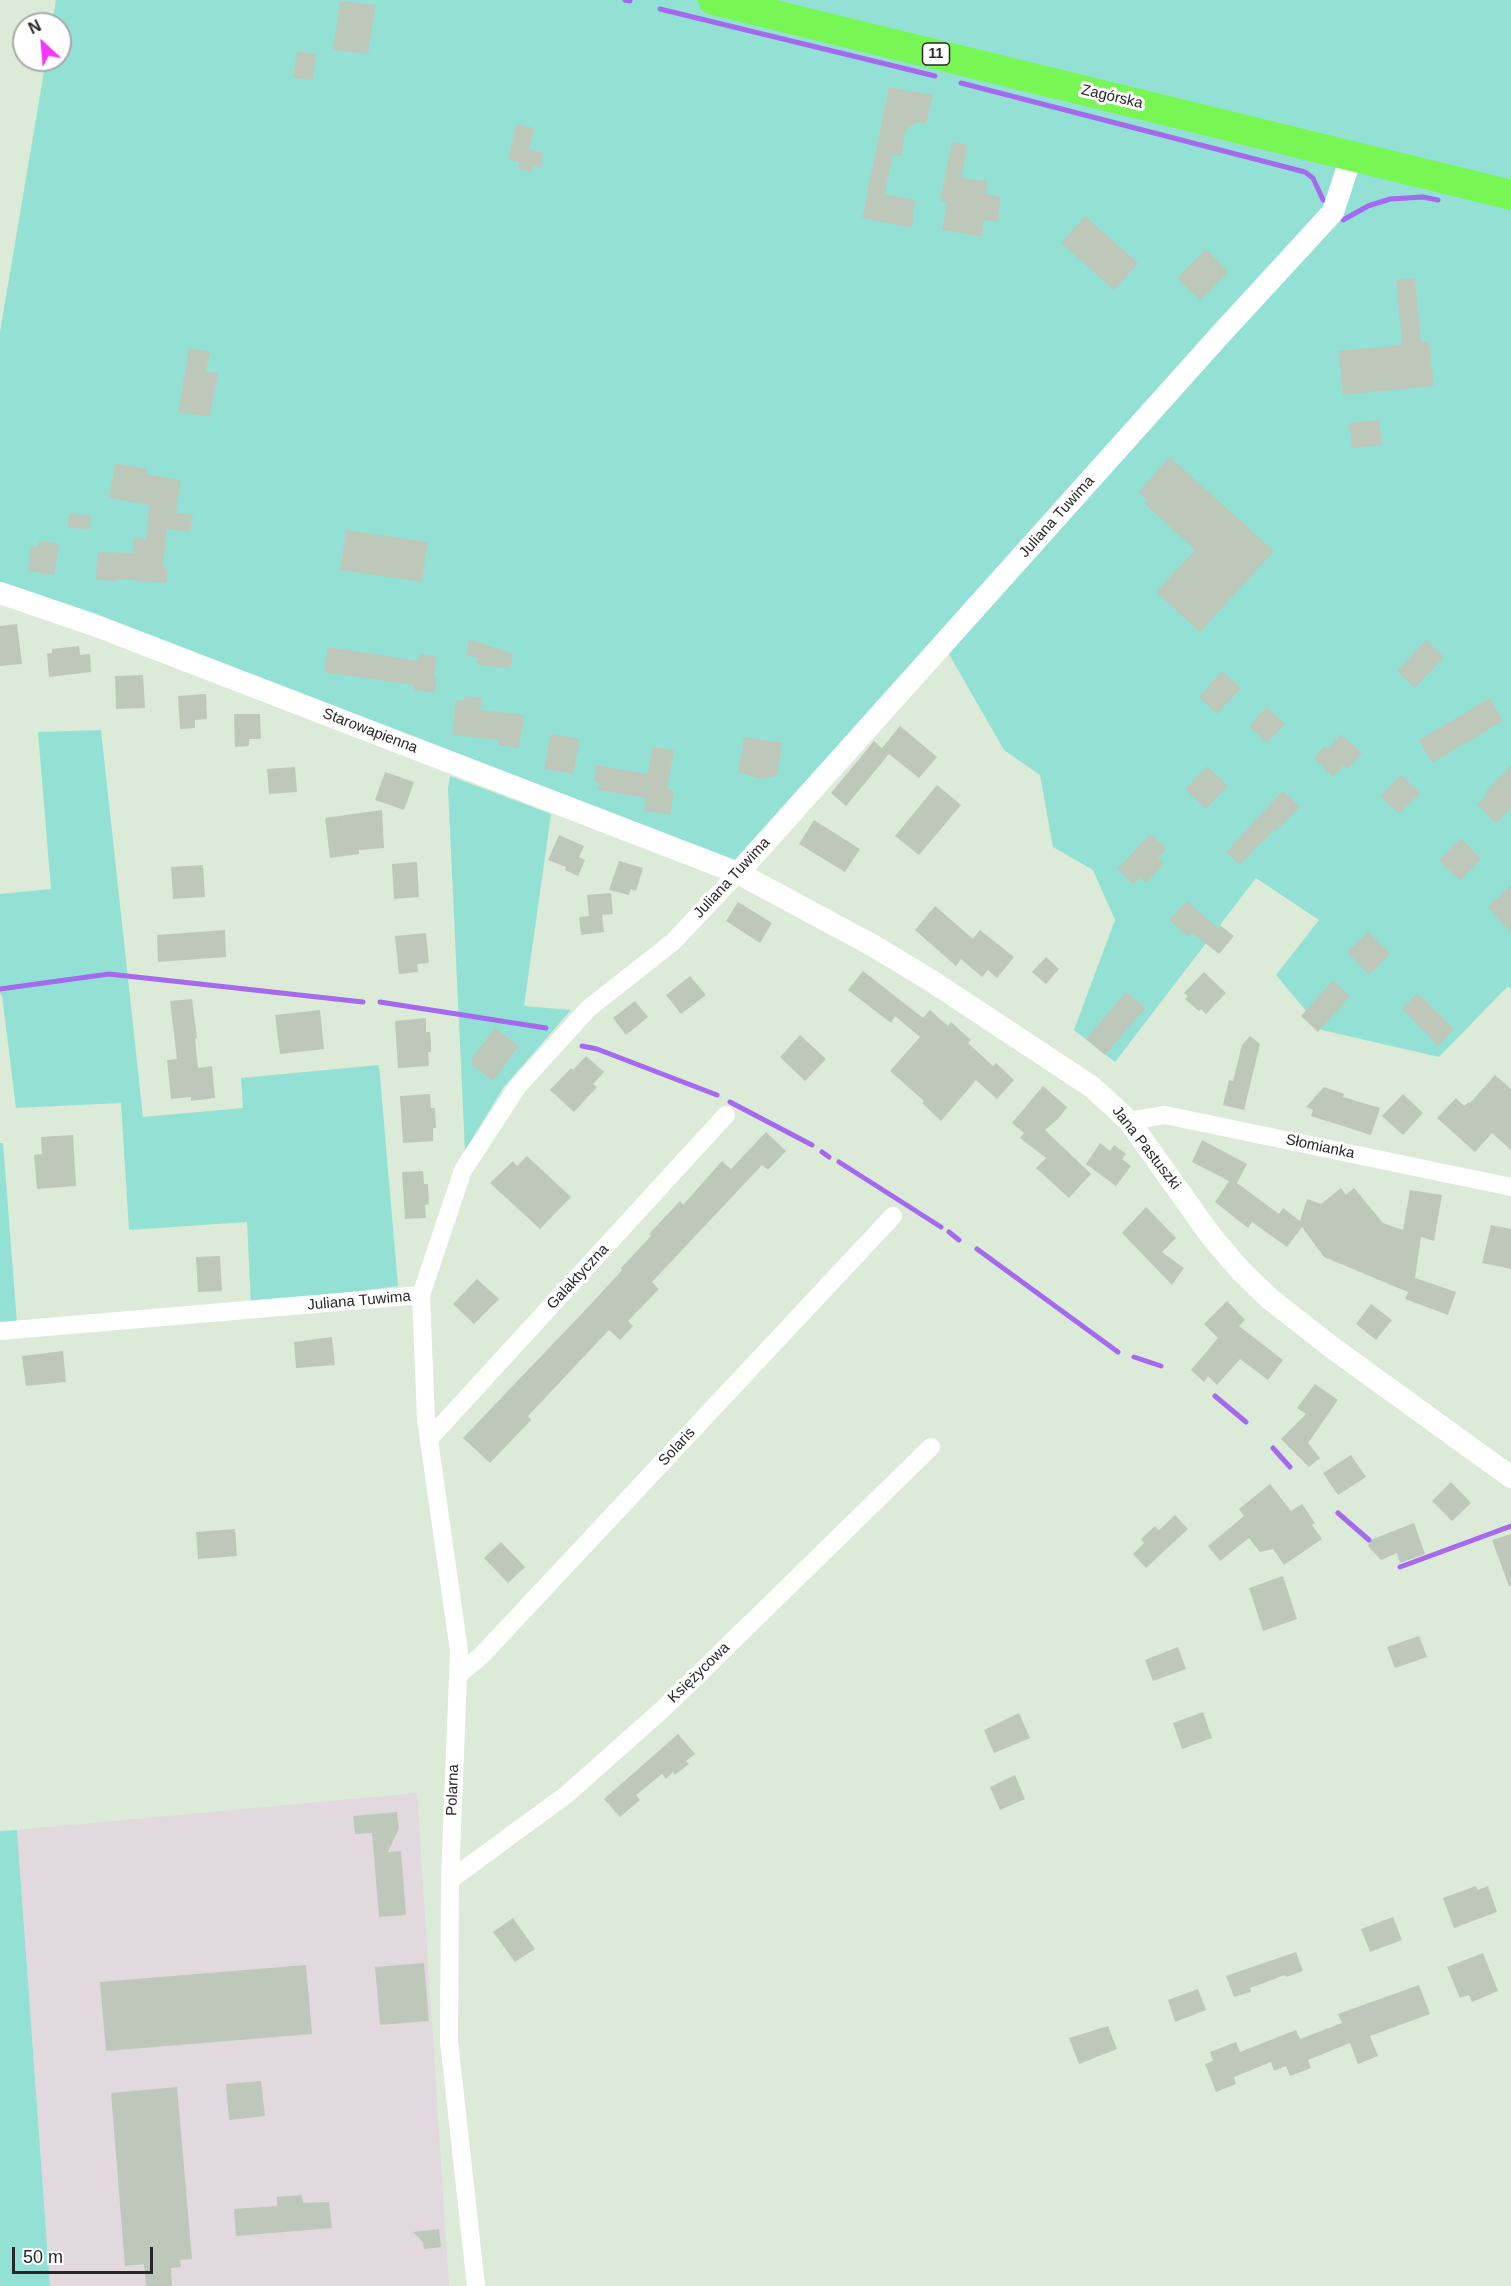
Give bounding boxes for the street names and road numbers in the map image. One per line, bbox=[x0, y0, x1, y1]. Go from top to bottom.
road number: 11 bbox=[922, 43, 950, 65]
street label: Zagórska bbox=[1080, 81, 1144, 113]
street label: Juliana Tuwima bbox=[1016, 472, 1098, 562]
street label: Starowapienna bbox=[320, 705, 420, 757]
street label: Juliana Tuwima bbox=[690, 834, 774, 922]
street label: Jana Pastuszki bbox=[1108, 1103, 1184, 1193]
street label: Słomianka bbox=[1284, 1131, 1356, 1163]
street label: Galaktyczna bbox=[543, 1241, 613, 1313]
street label: Juliana Tuwima bbox=[307, 1288, 411, 1314]
street label: Solaris bbox=[655, 1424, 699, 1470]
street label: Księżycowa bbox=[664, 1639, 734, 1707]
street label: Polarna bbox=[443, 1764, 463, 1816]

